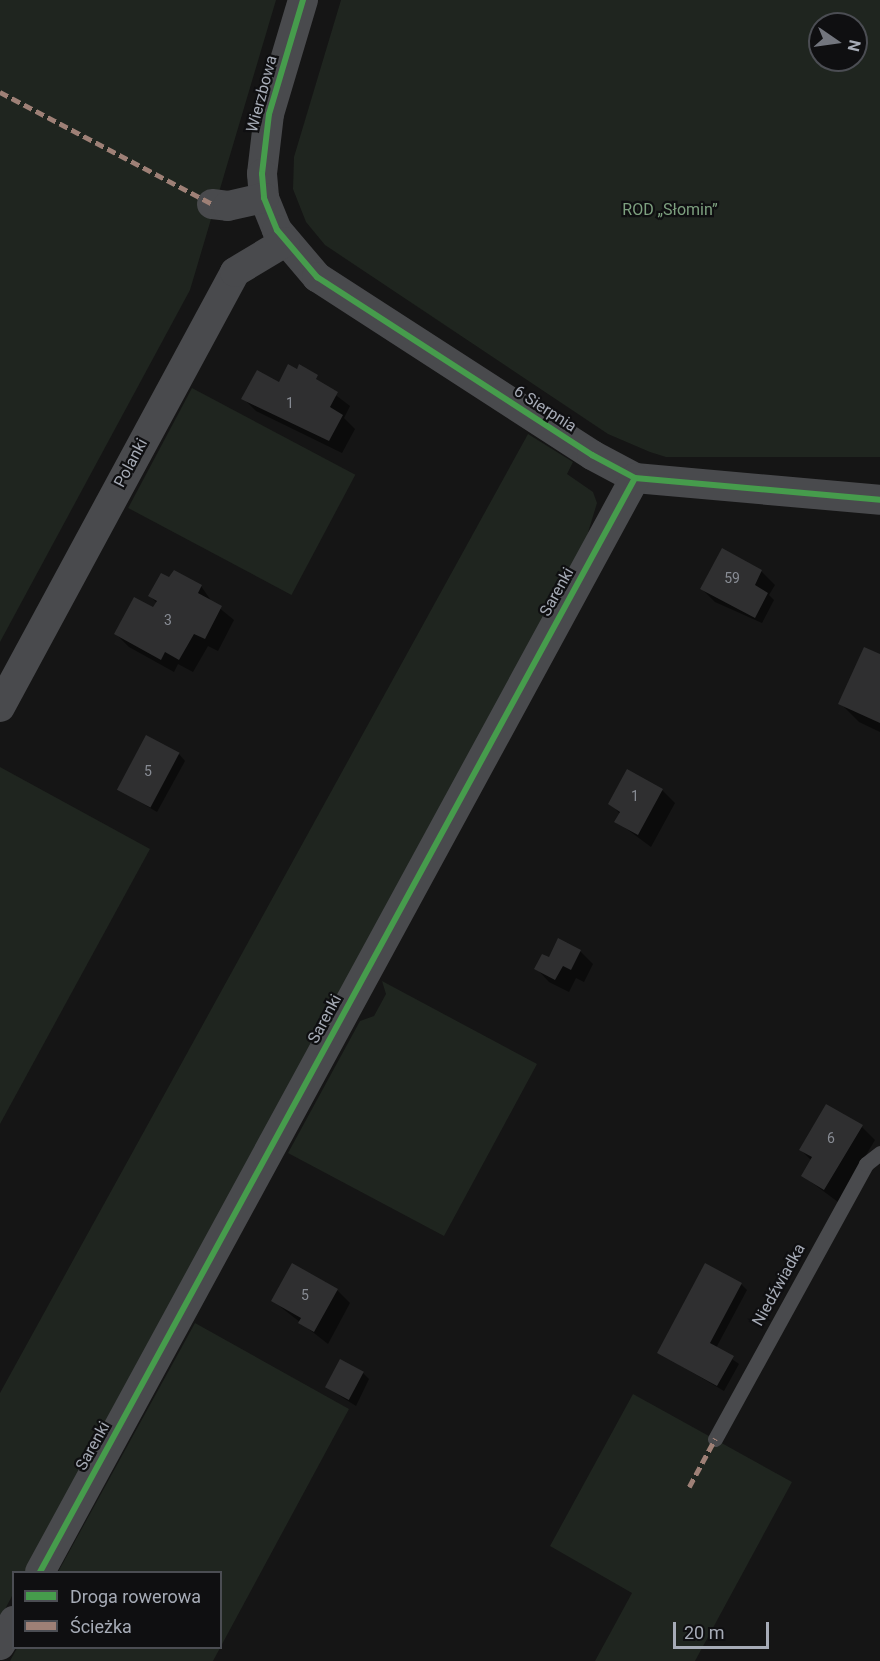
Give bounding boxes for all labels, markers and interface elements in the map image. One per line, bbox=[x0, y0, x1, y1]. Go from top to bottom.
north arrow bbox=[808, 12, 868, 72]
text: N bbox=[844, 38, 865, 53]
street label: Wierzbowa bbox=[243, 53, 281, 135]
park label: ROD „Słomin” bbox=[622, 200, 718, 220]
street label: 6 Sierpnia bbox=[510, 382, 580, 436]
house number: 1 bbox=[286, 395, 294, 411]
street label: Polanki bbox=[110, 435, 152, 491]
street label: Sarenki bbox=[536, 564, 578, 620]
house number: 59 bbox=[724, 570, 740, 586]
house number: 3 bbox=[164, 612, 172, 628]
house number: 5 bbox=[144, 763, 152, 779]
house number: 1 bbox=[631, 788, 639, 804]
street label: Sarenki bbox=[304, 991, 346, 1047]
house number: 6 bbox=[827, 1130, 835, 1146]
street label: Niedźwiadka bbox=[748, 1240, 810, 1330]
house number: 5 bbox=[301, 1287, 309, 1303]
street label: Sarenki bbox=[72, 1418, 114, 1474]
legend bbox=[12, 1571, 222, 1649]
text: Droga rowerowa bbox=[70, 1586, 201, 1607]
scale bar bbox=[676, 1610, 772, 1648]
text: Ścieżka bbox=[70, 1616, 132, 1637]
text: 20 m bbox=[684, 1622, 724, 1643]

